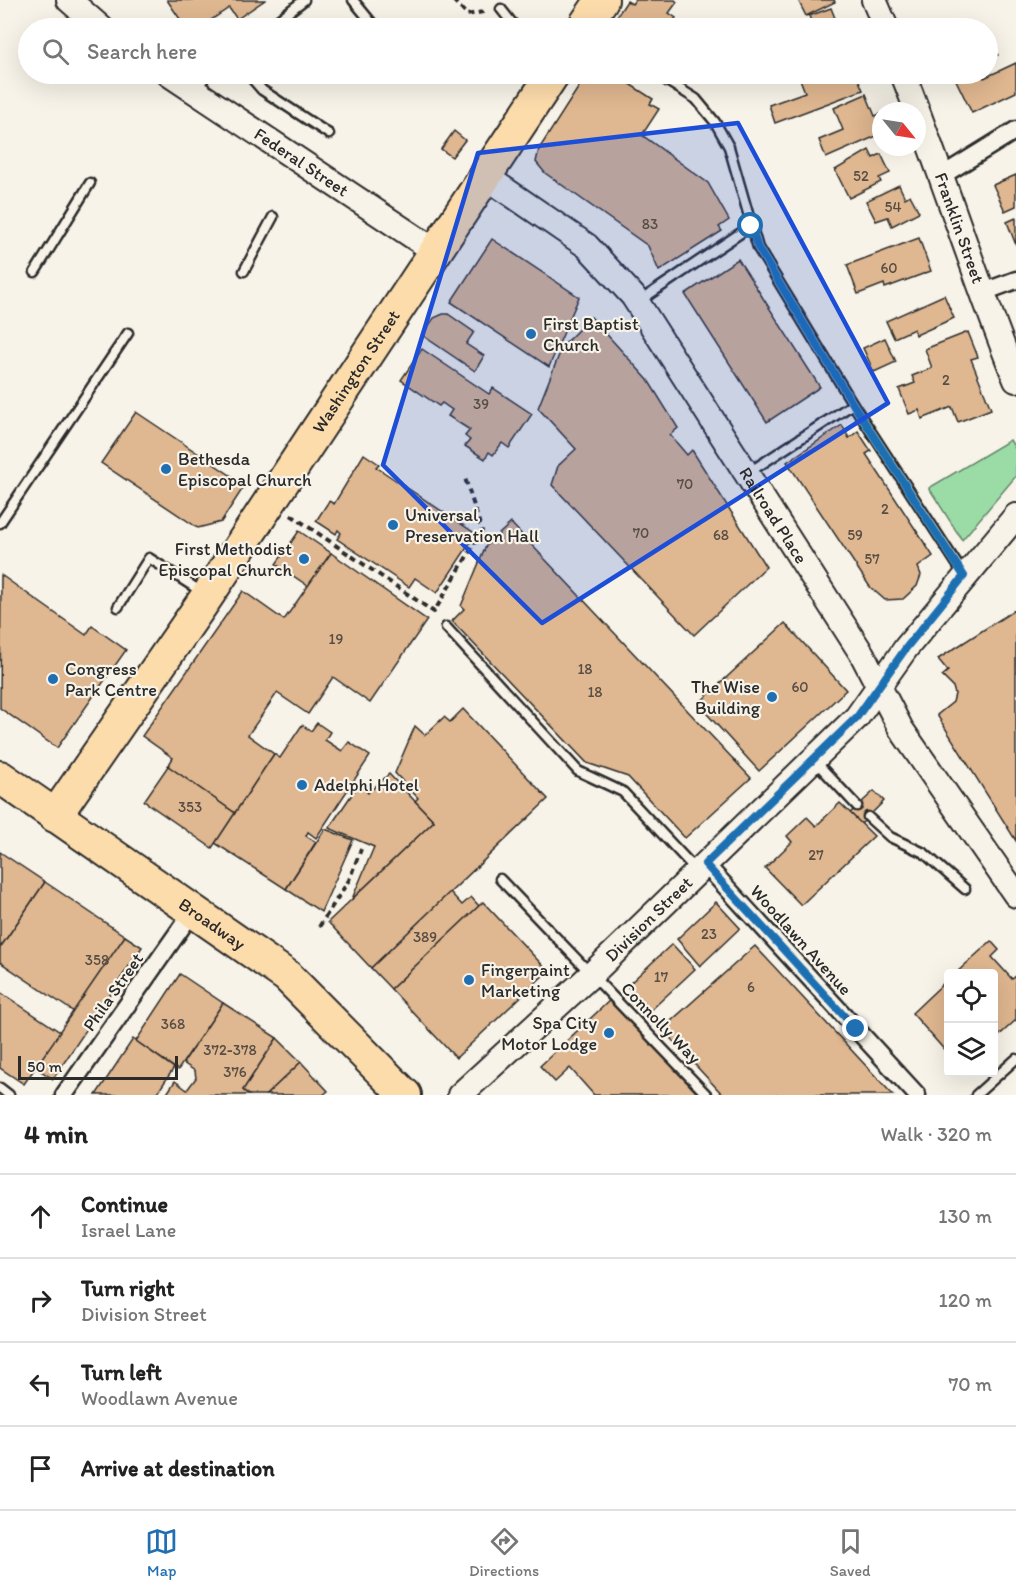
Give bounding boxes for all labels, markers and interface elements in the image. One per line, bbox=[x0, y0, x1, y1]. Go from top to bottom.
search box bbox=[18, 18, 998, 84]
icon: search bbox=[39, 35, 72, 68]
text: Search here bbox=[87, 38, 197, 65]
north arrow bbox=[872, 102, 926, 156]
street label: Federal Street bbox=[250, 123, 353, 201]
house number: 52 bbox=[853, 167, 869, 185]
street label: Franklin Street bbox=[930, 170, 989, 287]
house number: 54 bbox=[885, 198, 901, 216]
route start bbox=[737, 212, 763, 238]
house number: 83 bbox=[642, 215, 658, 233]
house number: 60 bbox=[880, 259, 898, 277]
street label: Washington Street bbox=[307, 305, 405, 437]
place label: First Baptist Church bbox=[543, 313, 639, 356]
marker: First Baptist Church bbox=[524, 327, 538, 341]
house number: 2 bbox=[942, 371, 950, 389]
house number: 39 bbox=[473, 395, 489, 413]
place label: Bethesda Episcopal Church bbox=[178, 448, 312, 491]
marker: Bethesda Episcopal Church bbox=[159, 462, 173, 476]
street label: Railroad Place bbox=[734, 463, 812, 568]
house number: 70 bbox=[677, 475, 693, 493]
house number: 2 bbox=[881, 500, 889, 518]
place label: Universal Preservation Hall bbox=[405, 504, 539, 547]
marker: Universal Preservation Hall bbox=[386, 518, 400, 532]
house number: 70 bbox=[633, 524, 649, 542]
house number: 68 bbox=[713, 526, 729, 544]
house number: 59 bbox=[847, 526, 863, 544]
place label: First Methodist Episcopal Church bbox=[158, 538, 292, 581]
house number: 57 bbox=[864, 550, 880, 568]
marker: First Methodist Episcopal Church bbox=[297, 552, 311, 566]
house number: 19 bbox=[329, 630, 344, 648]
place label: Congress Park Centre bbox=[65, 658, 157, 701]
house number: 18 bbox=[577, 660, 593, 678]
marker: Congress Park Centre bbox=[46, 672, 60, 686]
place label: The Wise Building bbox=[691, 676, 761, 719]
house number: 60 bbox=[791, 678, 809, 696]
house number: 18 bbox=[587, 683, 603, 701]
marker: The Wise Building bbox=[765, 690, 779, 704]
place label: Adelphi Hotel bbox=[314, 774, 419, 796]
marker: Adelphi Hotel bbox=[295, 778, 309, 792]
house number: 353 bbox=[178, 798, 202, 816]
house number: 27 bbox=[808, 846, 824, 864]
street label: Division Street bbox=[600, 872, 697, 966]
street label: Woodlawn Avenue bbox=[746, 880, 856, 1000]
street label: Broadway bbox=[174, 893, 250, 955]
house number: 23 bbox=[701, 925, 717, 943]
house number: 389 bbox=[413, 928, 437, 946]
street label: Phila Street bbox=[78, 948, 148, 1035]
house number: 358 bbox=[85, 951, 109, 969]
place label: Fingerpaint Marketing bbox=[481, 959, 570, 1002]
house number: 17 bbox=[654, 968, 669, 986]
map controls bbox=[944, 969, 998, 1077]
button: locate bbox=[944, 969, 998, 1023]
marker: Fingerpaint Marketing bbox=[462, 973, 476, 987]
street label: Connolly Way bbox=[616, 977, 706, 1069]
house number: 6 bbox=[747, 978, 755, 996]
place label: Spa City Motor Lodge bbox=[501, 1012, 597, 1055]
house number: 368 bbox=[161, 1015, 185, 1033]
route end bbox=[842, 1015, 868, 1041]
button: layers bbox=[944, 1023, 998, 1077]
marker: Spa City Motor Lodge bbox=[602, 1026, 616, 1040]
house number: 372-378 bbox=[203, 1041, 257, 1059]
scale bar bbox=[18, 1053, 178, 1080]
text: 50 m bbox=[27, 1057, 62, 1076]
house number: 376 bbox=[223, 1063, 247, 1081]
text: 4 min bbox=[24, 1118, 88, 1150]
text: Walk · 320 m bbox=[880, 1122, 992, 1146]
text: Continue bbox=[81, 1191, 168, 1218]
icon: ahead bbox=[24, 1200, 57, 1233]
text: 130 m bbox=[938, 1204, 992, 1228]
text: Israel Lane bbox=[81, 1218, 176, 1242]
text: Turn right bbox=[81, 1275, 175, 1302]
icon: right bbox=[24, 1284, 57, 1317]
text: 120 m bbox=[939, 1288, 992, 1312]
text: Division Street bbox=[81, 1302, 207, 1326]
text: Turn left bbox=[81, 1359, 162, 1386]
icon: left bbox=[24, 1368, 57, 1401]
text: 70 m bbox=[948, 1372, 992, 1396]
text: Woodlawn Avenue bbox=[81, 1386, 238, 1410]
icon: arrive bbox=[24, 1452, 57, 1485]
text: Arrive at destination bbox=[81, 1455, 275, 1482]
tab: Map bbox=[145, 1525, 178, 1580]
tab: Directions bbox=[469, 1525, 539, 1580]
tab: Saved bbox=[830, 1525, 871, 1580]

